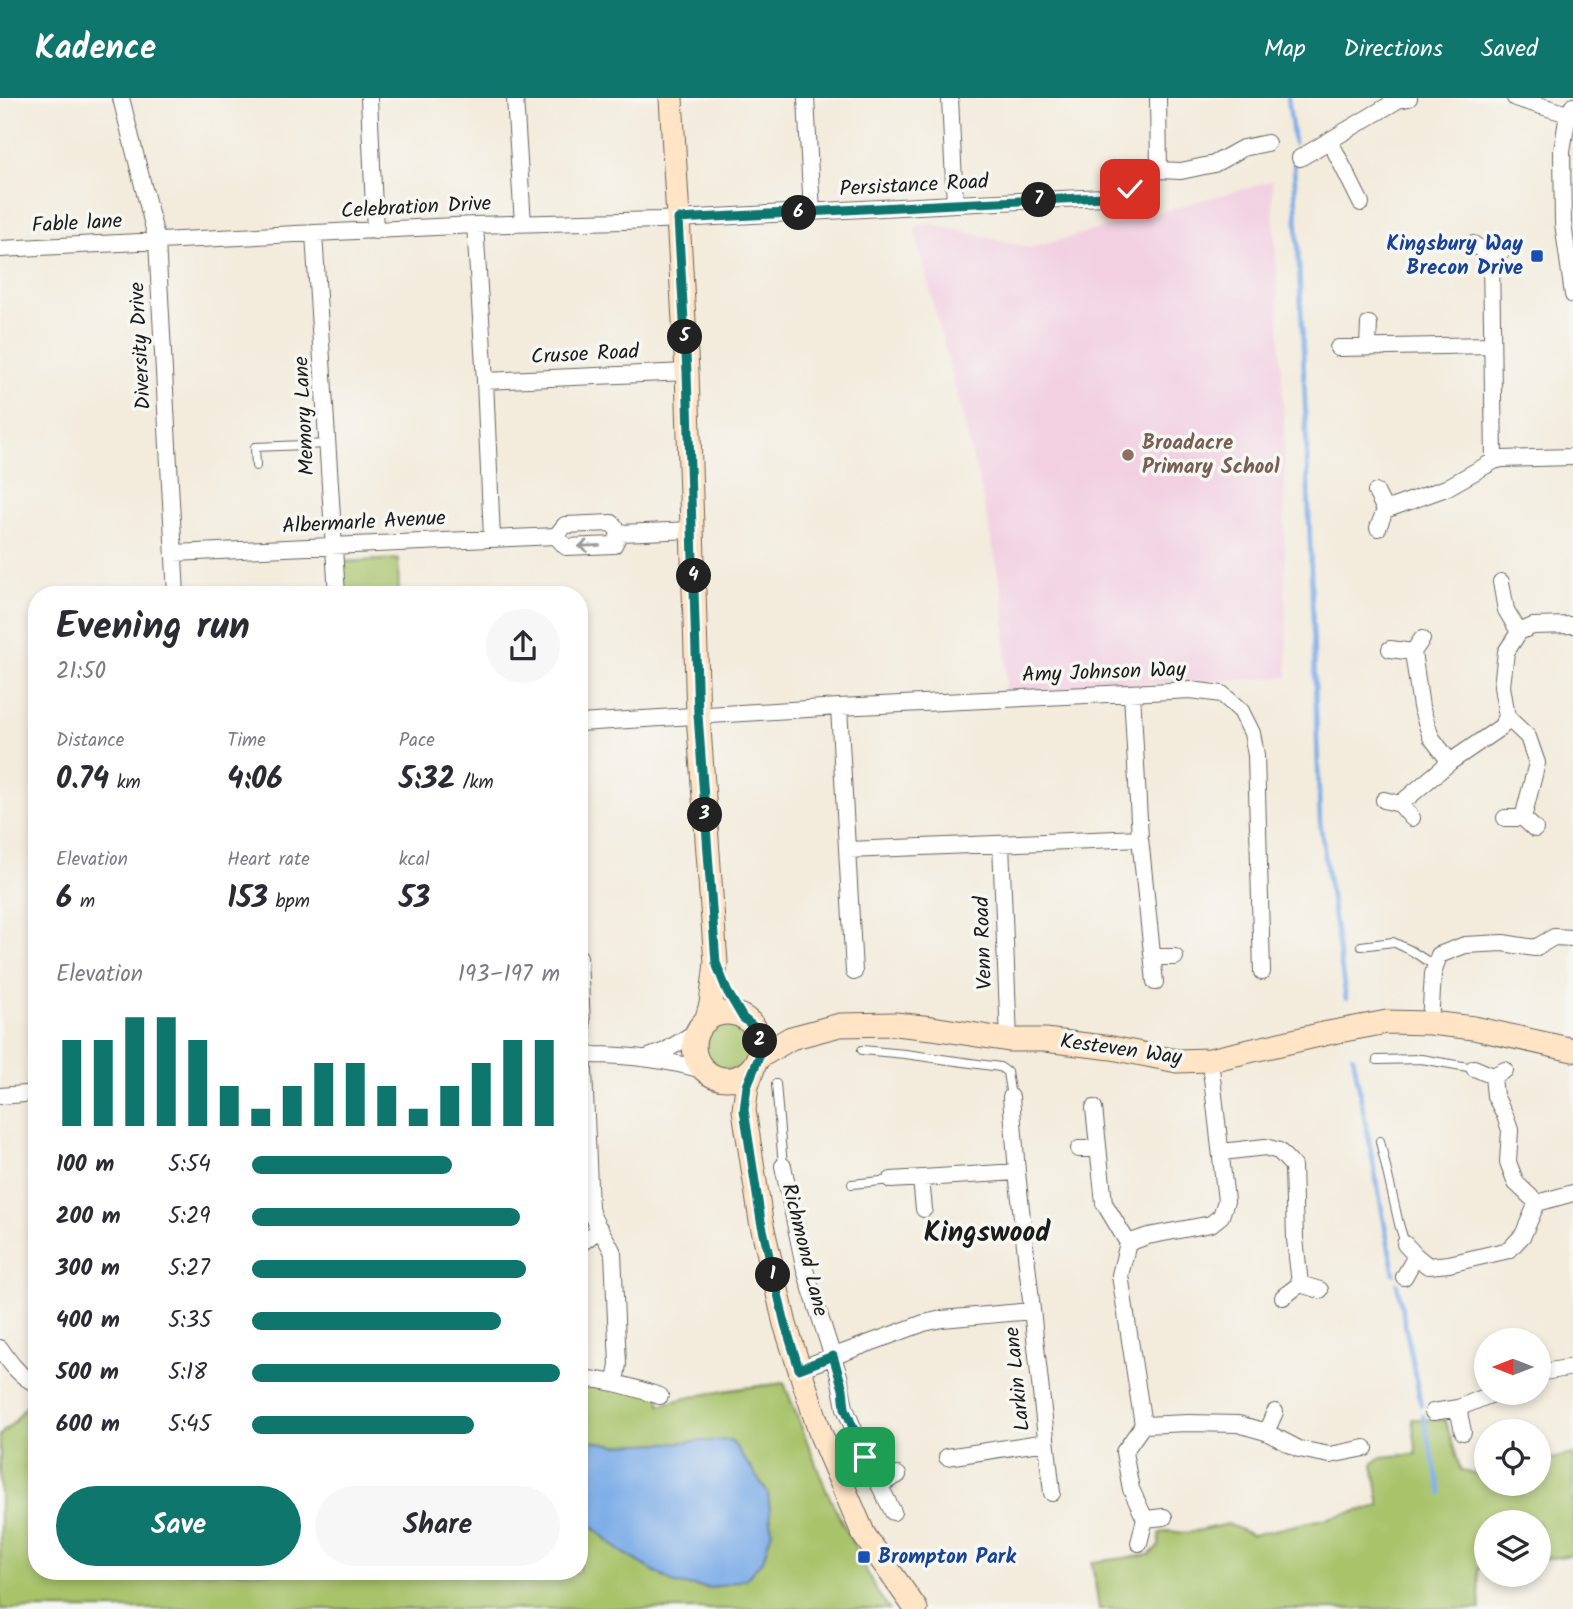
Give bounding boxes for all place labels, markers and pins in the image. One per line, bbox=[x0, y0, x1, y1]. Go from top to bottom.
pin bbox=[1100, 159, 1160, 219]
pin: 7 bbox=[1021, 182, 1056, 217]
pin: 6 bbox=[782, 195, 816, 230]
place label: Kingsbury Way Brecon Drive bbox=[1387, 228, 1523, 285]
marker: Kingsbury Way Brecon Drive bbox=[1529, 248, 1545, 264]
pin: 5 bbox=[668, 320, 702, 354]
place label: Broadacre Primary School bbox=[1142, 427, 1280, 484]
marker: Broadacre Primary School bbox=[1120, 447, 1136, 463]
pin: 4 bbox=[676, 559, 712, 594]
pin: 3 bbox=[688, 798, 722, 832]
pin: 2 bbox=[742, 1024, 778, 1058]
pin: 1 bbox=[756, 1258, 790, 1292]
pin bbox=[835, 1427, 895, 1487]
place label: Brompton Park bbox=[878, 1541, 1016, 1574]
marker: Brompton Park bbox=[856, 1549, 872, 1565]

